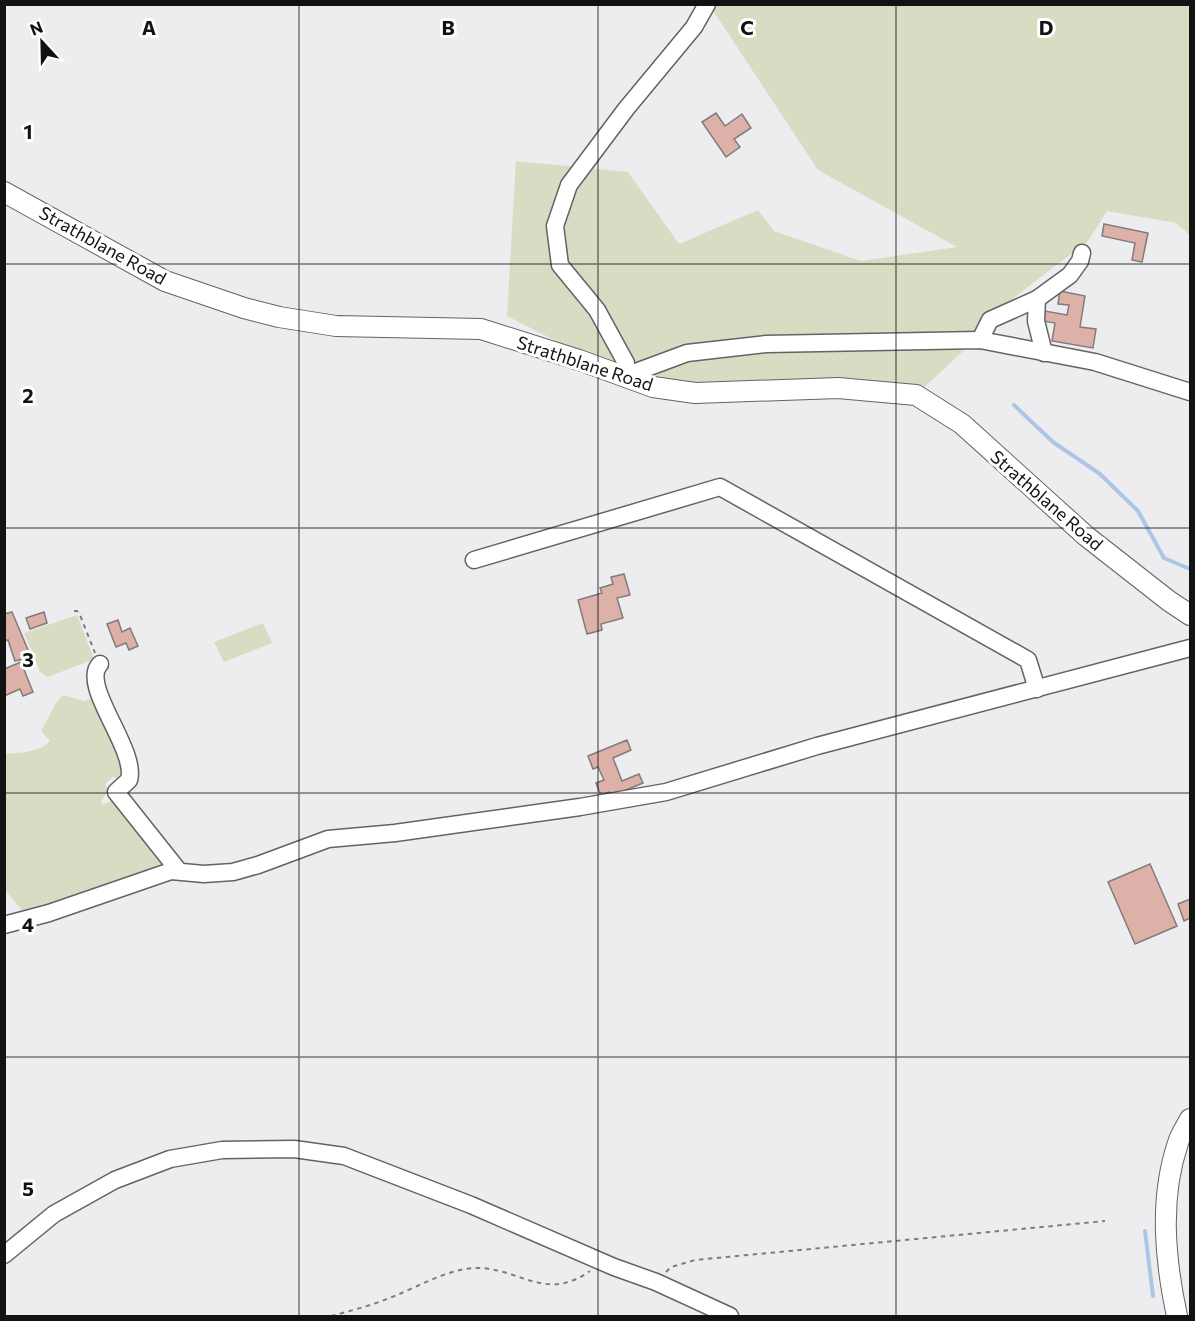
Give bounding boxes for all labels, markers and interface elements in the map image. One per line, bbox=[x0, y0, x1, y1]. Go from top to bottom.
north arrow bbox=[12, 12, 72, 72]
text: A bbox=[142, 15, 156, 39]
text: B bbox=[441, 15, 455, 39]
text: C bbox=[740, 15, 754, 39]
text: D bbox=[1039, 15, 1053, 39]
text: N bbox=[27, 17, 45, 39]
text: 1 bbox=[23, 119, 33, 143]
street label: Strathblane Road bbox=[36, 201, 170, 289]
street label: Strathblane Road bbox=[514, 331, 656, 395]
text: 2 bbox=[22, 383, 34, 407]
street label: Strathblane Road bbox=[986, 445, 1108, 555]
text: 3 bbox=[22, 647, 34, 671]
text: 4 bbox=[22, 912, 34, 936]
text: 5 bbox=[22, 1176, 34, 1200]

